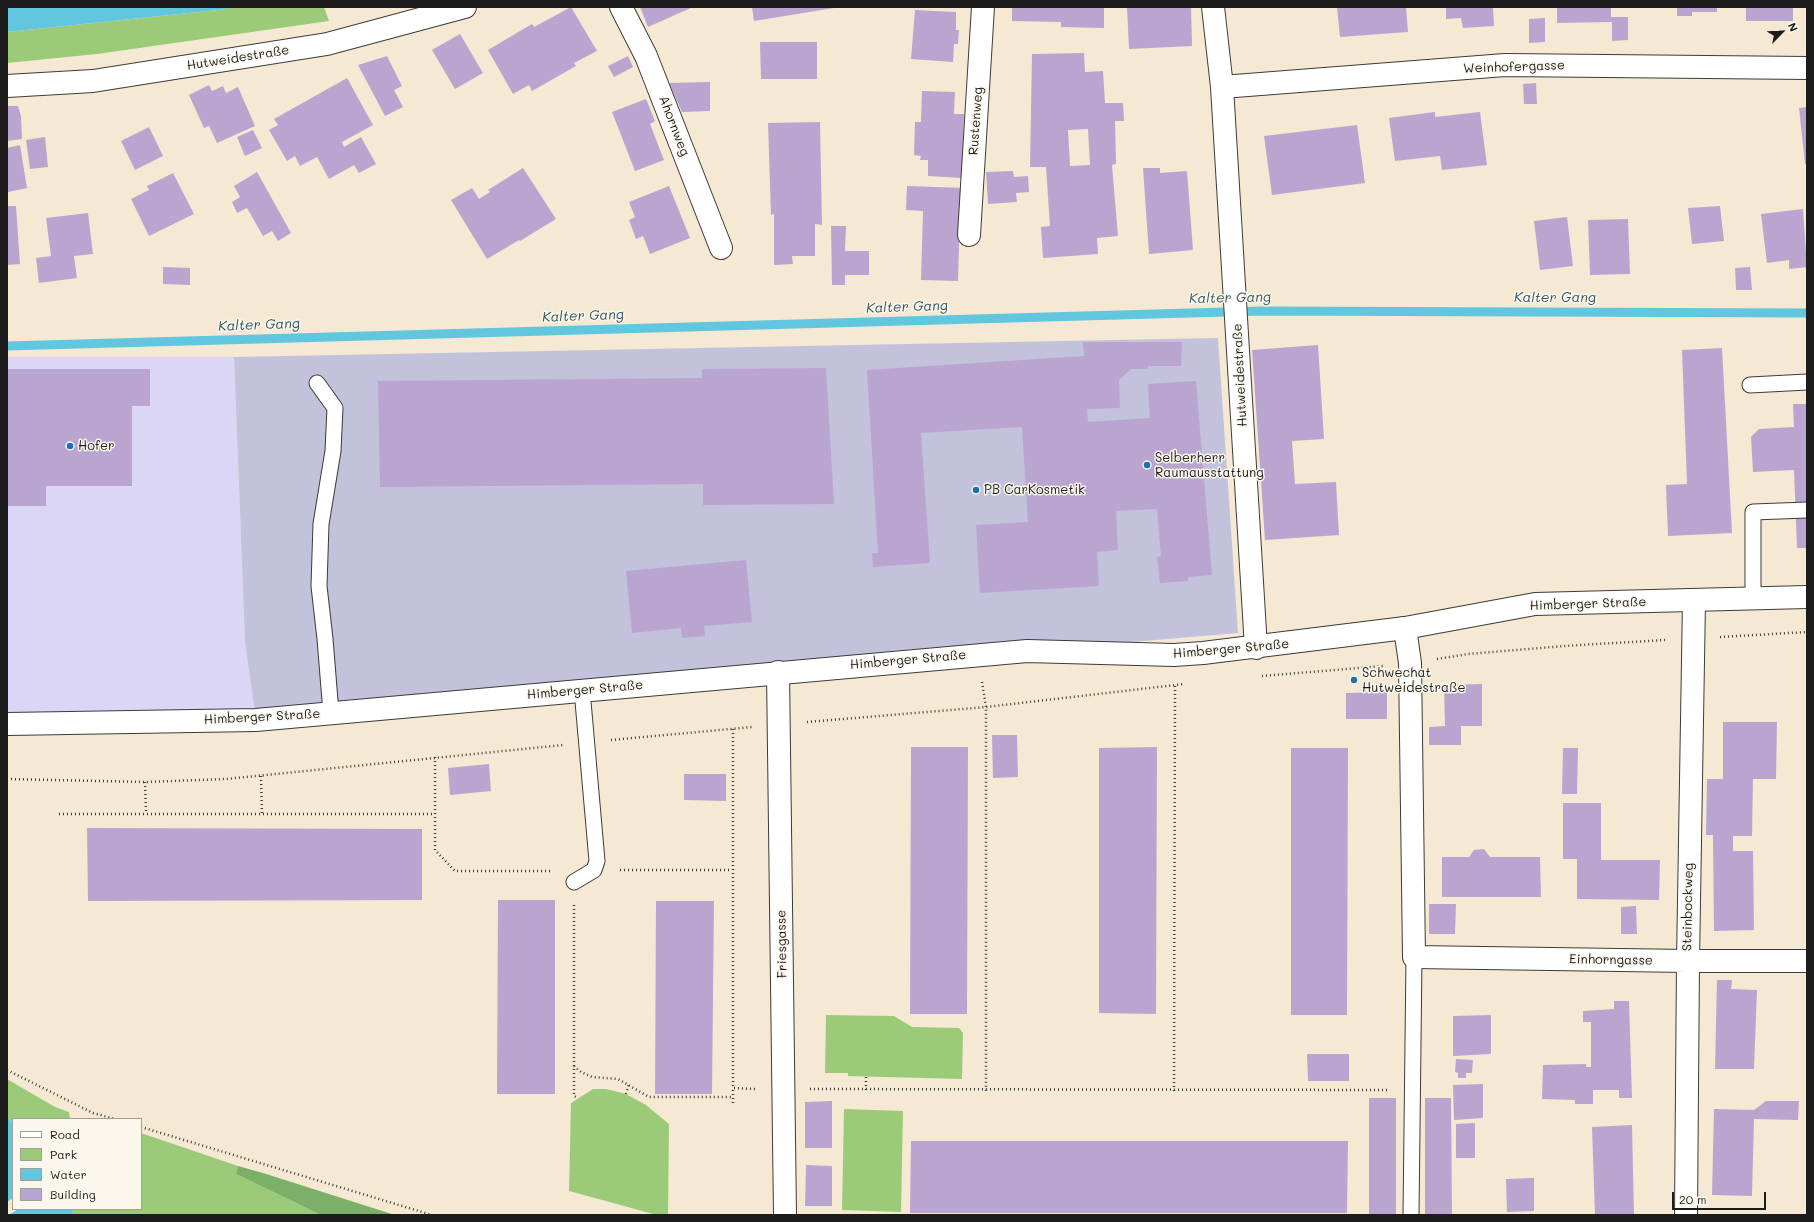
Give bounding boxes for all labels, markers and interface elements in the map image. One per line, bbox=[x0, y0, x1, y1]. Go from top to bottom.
north arrow bbox=[1762, 12, 1802, 52]
text: N bbox=[1785, 20, 1802, 34]
street label: Hutweidestraße bbox=[186, 42, 290, 74]
street label: Weinhofergasse bbox=[1463, 57, 1565, 77]
street label: Rustenweg bbox=[966, 86, 986, 156]
street label: Ahornweg bbox=[655, 94, 693, 158]
water label: Kalter Gang bbox=[1189, 289, 1271, 307]
water label: Kalter Gang bbox=[1514, 290, 1596, 306]
water label: Kalter Gang bbox=[866, 297, 948, 317]
water label: Kalter Gang bbox=[542, 306, 624, 326]
water label: Kalter Gang bbox=[218, 315, 300, 335]
street label: Hutweidestraße bbox=[1230, 323, 1250, 427]
place label: Hofer bbox=[78, 438, 115, 454]
marker: Hofer bbox=[65, 441, 75, 451]
place label: Selberherr Raumausstattung bbox=[1155, 450, 1264, 481]
marker: Selberherr Raumausstattung bbox=[1142, 460, 1152, 470]
place label: PB CarKosmetik bbox=[984, 482, 1085, 498]
marker: PB CarKosmetik bbox=[971, 485, 981, 495]
street label: Himberger Straße bbox=[1529, 594, 1647, 614]
street label: Himberger Straße bbox=[1172, 636, 1290, 662]
street label: Himberger Straße bbox=[849, 647, 967, 673]
place label: Schwechat Hutweidestraße bbox=[1362, 665, 1465, 696]
marker: Schwechat Hutweidestraße bbox=[1349, 675, 1359, 685]
street label: Himberger Straße bbox=[526, 677, 644, 703]
street label: Himberger Straße bbox=[203, 706, 321, 728]
street label: Steinbockweg bbox=[1679, 863, 1697, 951]
street label: Friesgasse bbox=[774, 910, 790, 978]
street label: Einhorngasse bbox=[1569, 951, 1653, 969]
legend bbox=[12, 1118, 142, 1210]
text: Road bbox=[50, 1126, 80, 1142]
text: Park bbox=[50, 1146, 77, 1162]
text: Water bbox=[50, 1166, 87, 1182]
scale bar bbox=[1674, 1184, 1768, 1210]
text: Building bbox=[50, 1186, 96, 1202]
text: 20 m bbox=[1679, 1191, 1707, 1207]

